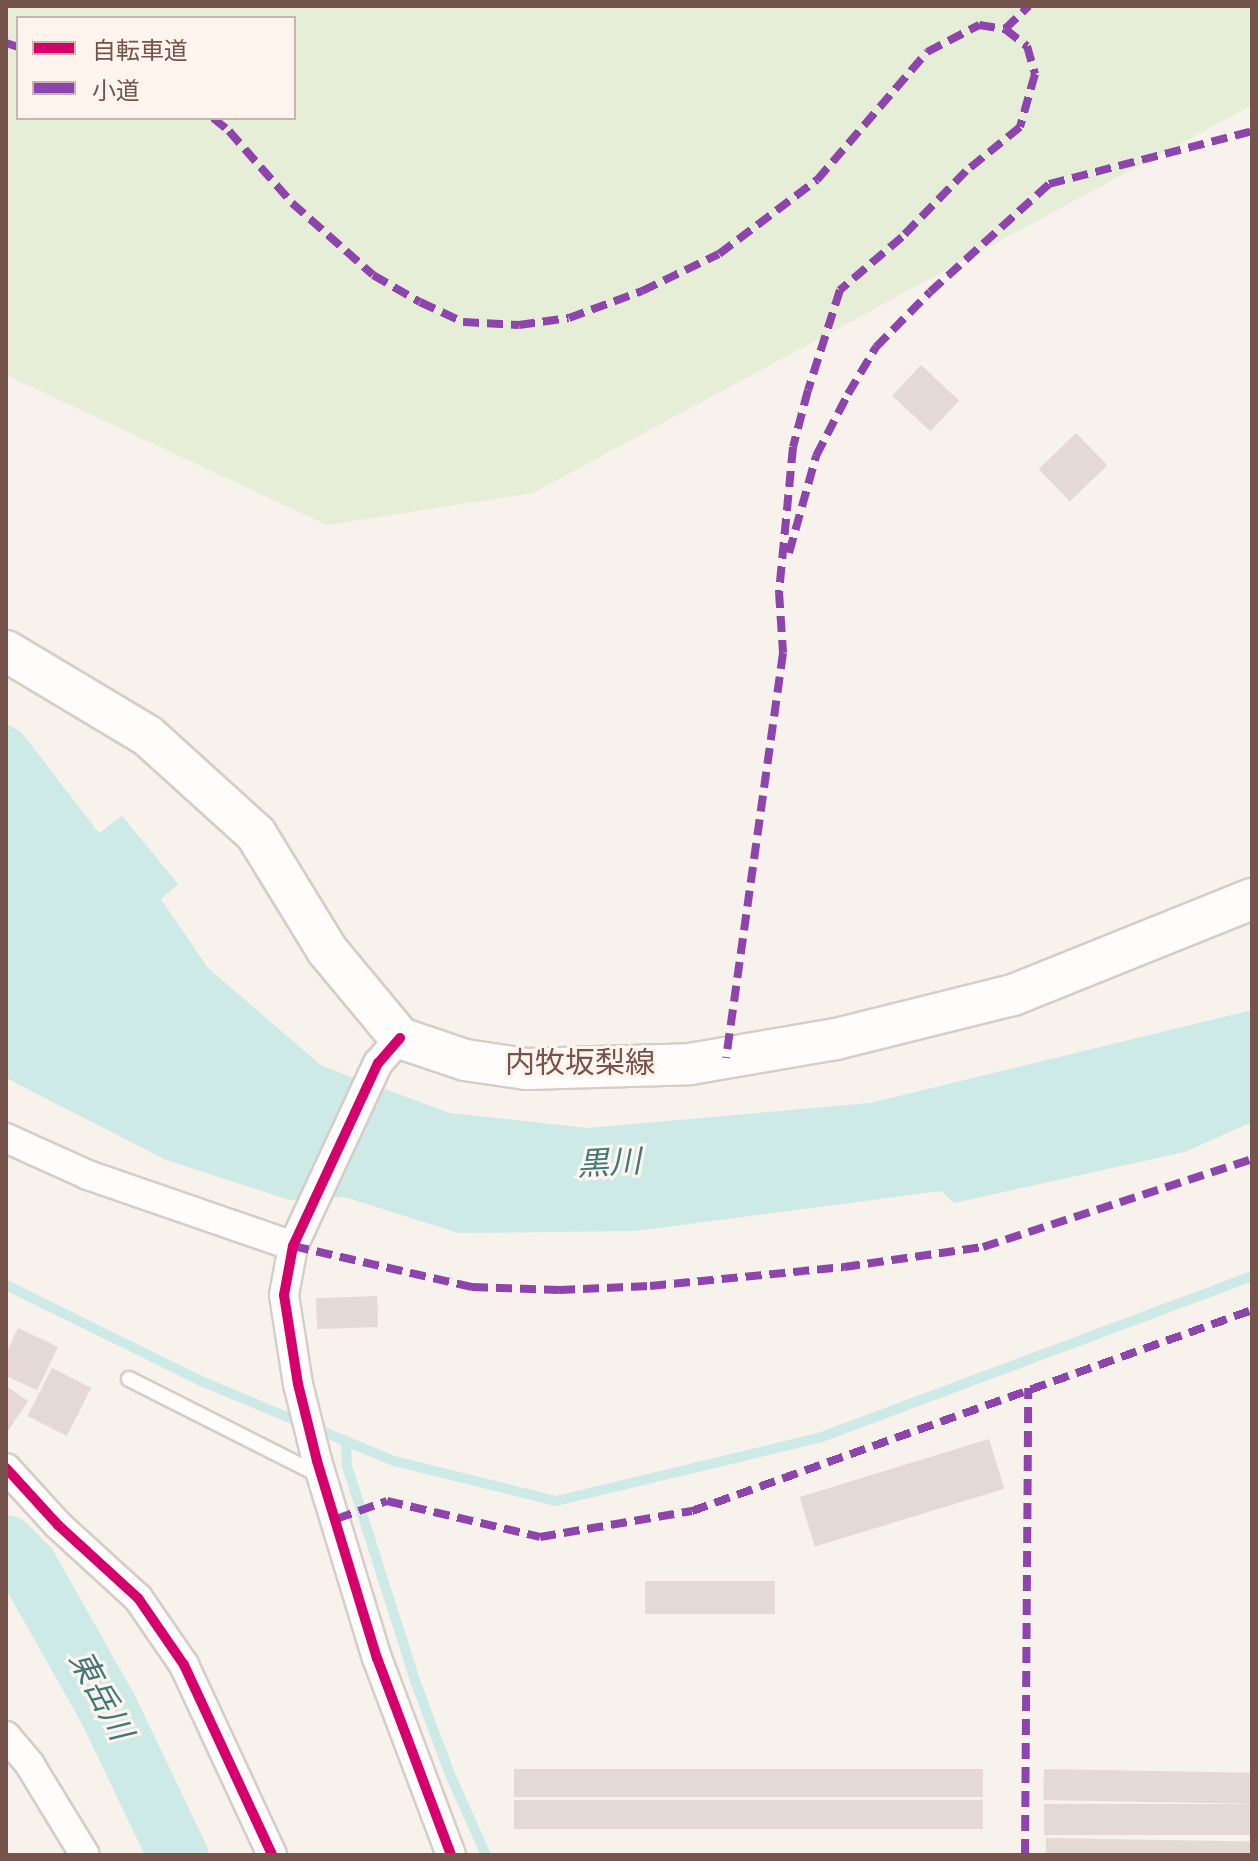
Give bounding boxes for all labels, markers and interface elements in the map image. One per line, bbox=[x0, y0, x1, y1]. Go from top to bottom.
legend bbox=[16, 16, 296, 120]
text: 自転車道 bbox=[92, 37, 188, 66]
text: 小道 bbox=[92, 77, 140, 106]
street label: 内牧坂梨線 bbox=[505, 1046, 655, 1082]
water label: 黒川 bbox=[576, 1144, 642, 1186]
water label: 東岳川 bbox=[60, 1645, 138, 1747]

